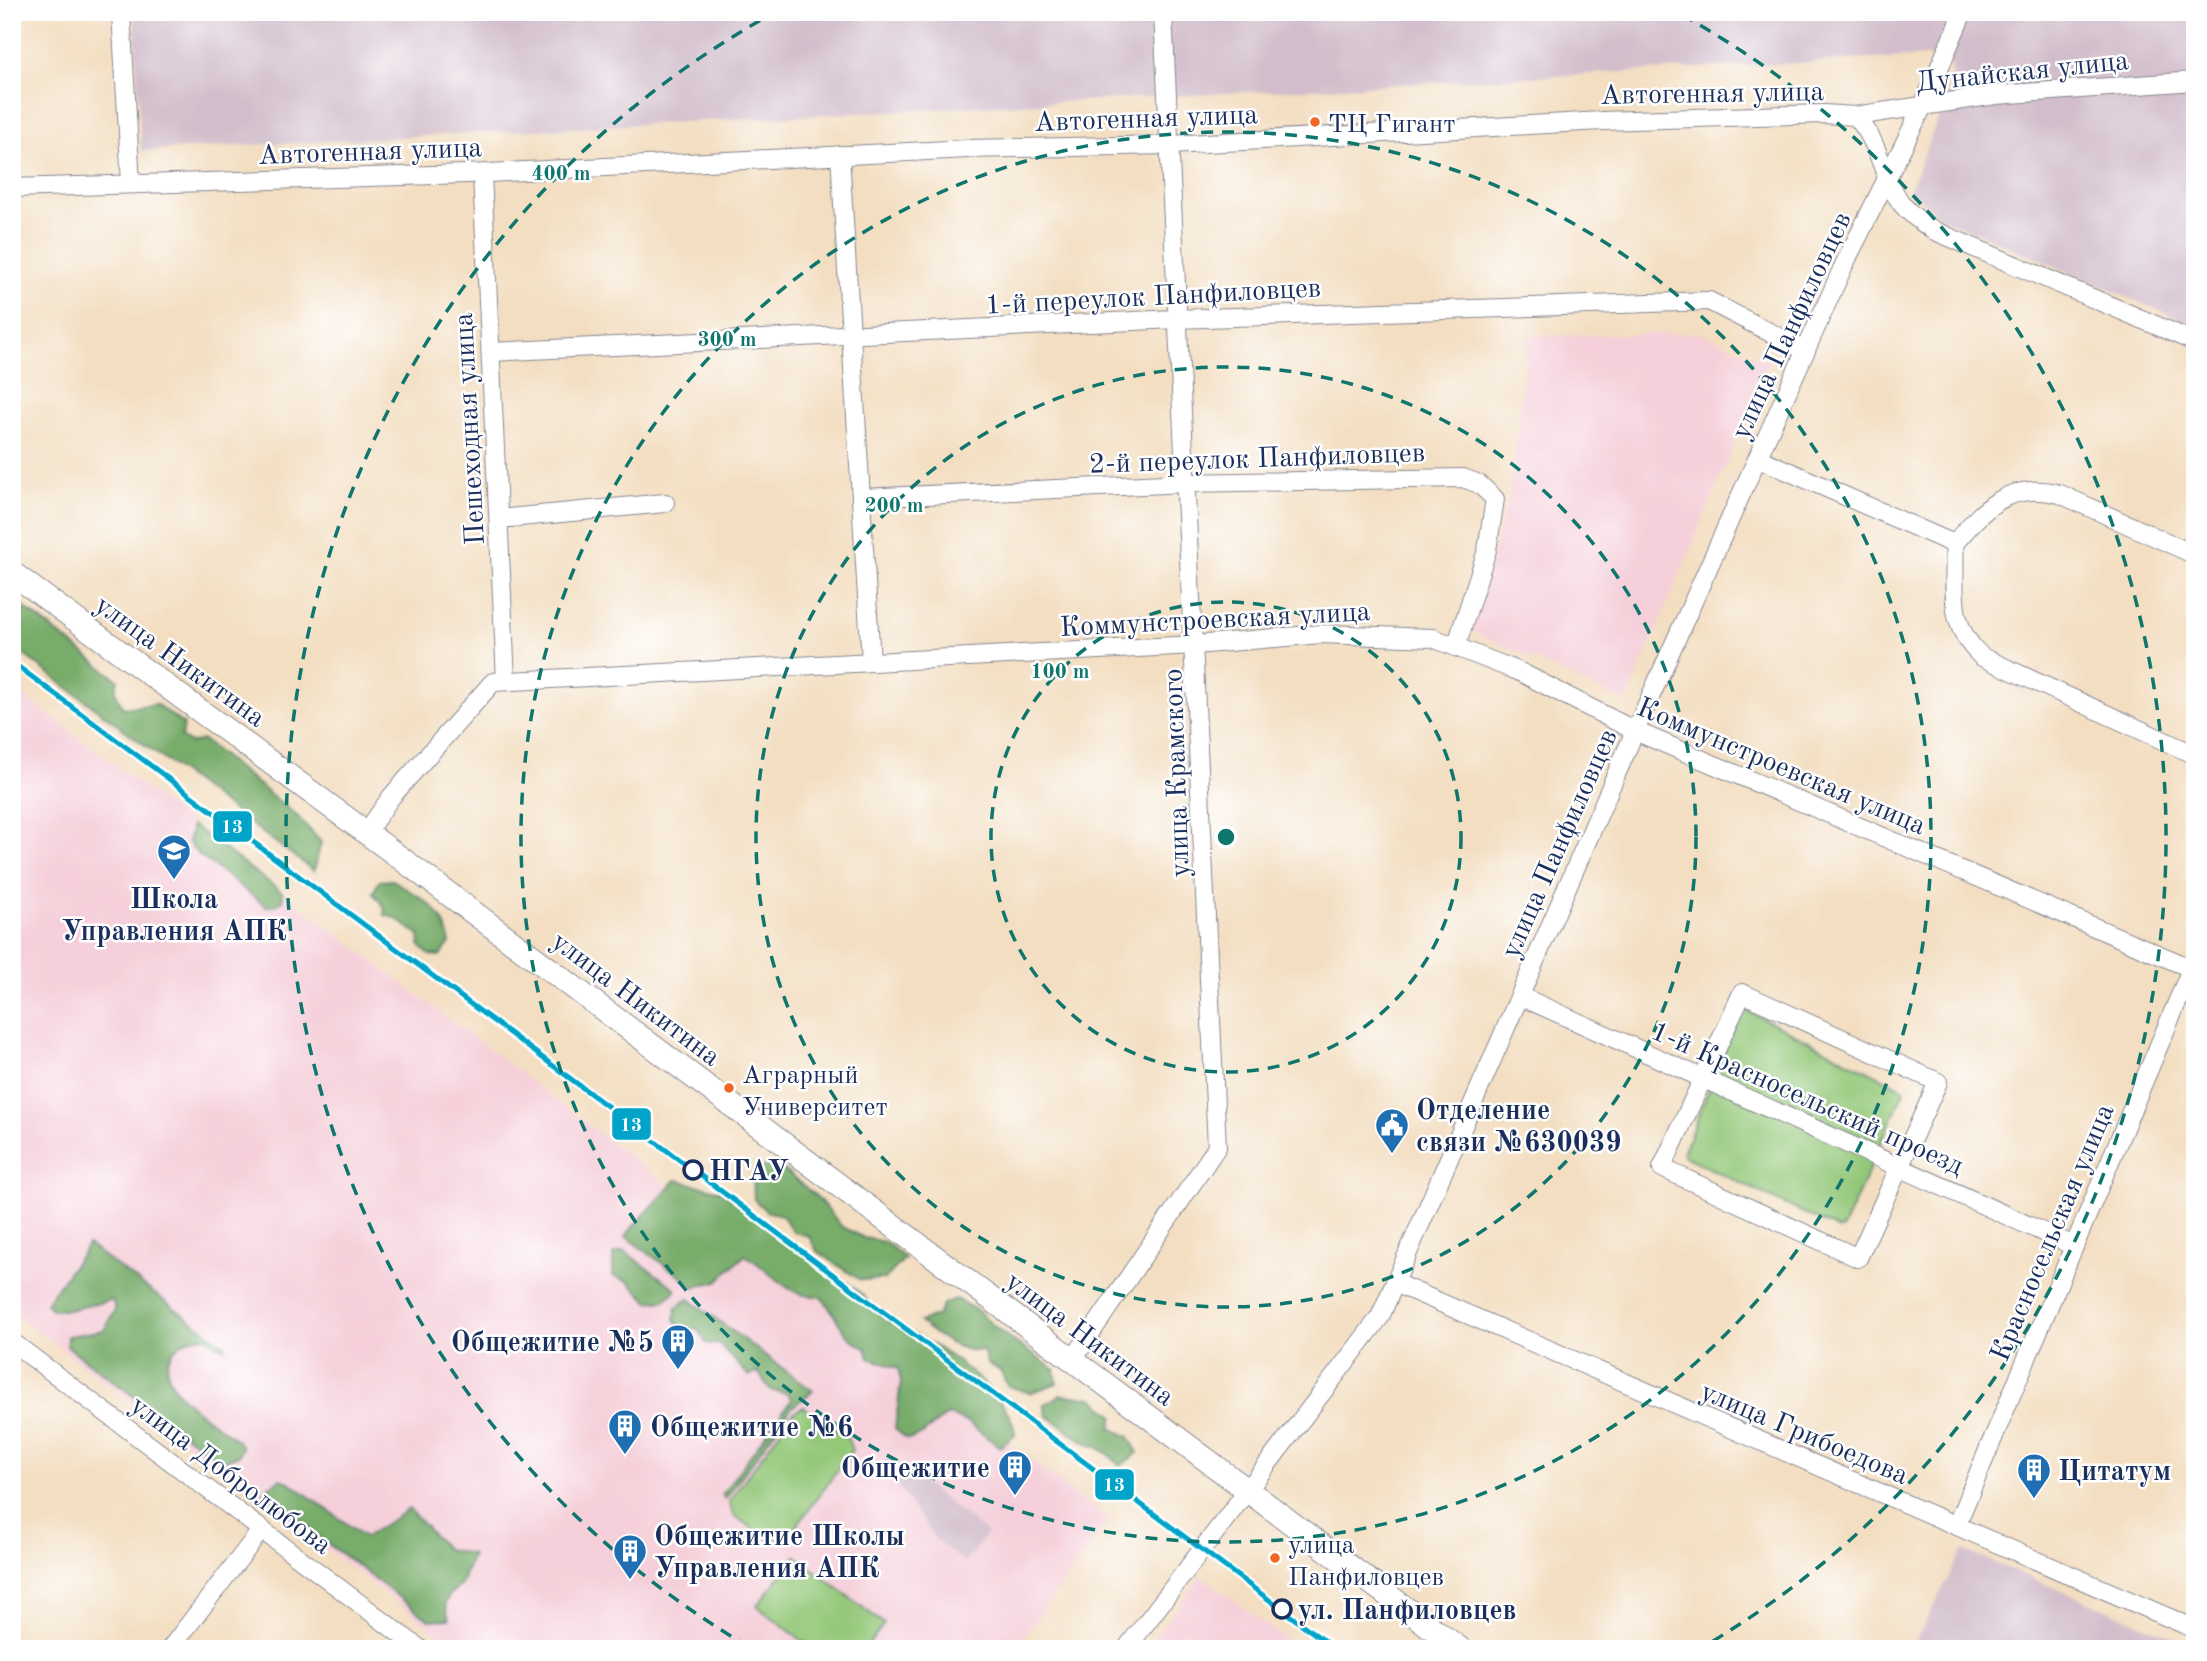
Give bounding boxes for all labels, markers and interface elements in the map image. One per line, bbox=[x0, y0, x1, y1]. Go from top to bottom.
street label: Дунайская улица bbox=[1914, 48, 2130, 98]
street label: Автогенная улица bbox=[1600, 79, 1824, 111]
street label: Автогенная улица bbox=[1034, 102, 1259, 138]
place label: ТЦ Гигант bbox=[1328, 112, 1455, 138]
marker: ТЦ Гигант bbox=[1308, 115, 1322, 129]
street label: Автогенная улица bbox=[258, 135, 483, 171]
text: 400 m bbox=[531, 164, 591, 185]
street label: улица Панфиловцев bbox=[1728, 208, 1858, 444]
street label: 1-й переулок Панфиловцев bbox=[985, 275, 1322, 321]
street label: Пешеходная улица bbox=[451, 312, 491, 546]
text: 300 m bbox=[697, 330, 757, 351]
street label: 2-й переулок Панфиловцев bbox=[1089, 440, 1426, 480]
text: 200 m bbox=[864, 496, 924, 517]
street label: улица Никитина bbox=[89, 591, 270, 734]
street label: Коммунстроевская улица bbox=[1059, 599, 1371, 643]
text: 100 m bbox=[1030, 662, 1090, 683]
street label: улица Крамского bbox=[1160, 668, 1196, 878]
street label: Коммунстроевская улица bbox=[1632, 694, 1930, 841]
street label: улица Панфиловцев bbox=[1498, 725, 1624, 963]
line badge: 13 bbox=[212, 810, 253, 843]
text: 13 bbox=[221, 819, 243, 838]
centre of rings bbox=[1214, 825, 1238, 849]
school or university icon: Школа Управления АПК bbox=[155, 832, 193, 881]
place label: Школа Управления АПК bbox=[61, 887, 287, 947]
street label: улица Никитина bbox=[546, 928, 725, 1073]
street label: 1-й Красносельский проезд bbox=[1646, 1018, 1967, 1182]
place label: Аграрный Университет bbox=[742, 1063, 888, 1121]
marker: Аграрный Университет bbox=[722, 1081, 736, 1095]
place label: Отделение связи №630039 bbox=[1416, 1097, 1621, 1158]
street label: Красносельская улица bbox=[1987, 1100, 2121, 1366]
public building icon: Отделение связи №630039 bbox=[1373, 1106, 1411, 1155]
line badge: 13 bbox=[611, 1107, 652, 1141]
text: 13 bbox=[620, 1117, 642, 1136]
place label: НГАУ bbox=[709, 1159, 789, 1187]
marker: НГАУ bbox=[683, 1160, 703, 1180]
street label: улица Никитина bbox=[1000, 1268, 1179, 1413]
building icon: Общежитие №5 bbox=[659, 1322, 697, 1371]
place label: Общежитие №5 bbox=[451, 1329, 654, 1358]
street label: улица Грибоедова bbox=[1696, 1378, 1912, 1491]
street label: улица Добролюбова bbox=[124, 1392, 336, 1561]
building icon: Общежитие №6 bbox=[606, 1407, 644, 1456]
place label: Общежитие №6 bbox=[650, 1414, 853, 1443]
building icon: Общежитие bbox=[996, 1448, 1034, 1497]
building icon: Цитатум bbox=[2015, 1451, 2053, 1500]
place label: Общежитие bbox=[841, 1455, 990, 1484]
place label: Цитатум bbox=[2058, 1459, 2171, 1487]
line badge: 13 bbox=[1094, 1468, 1135, 1501]
text: 13 bbox=[1103, 1477, 1125, 1496]
place label: Общежитие Школы Управления АПК bbox=[654, 1523, 905, 1584]
building icon: Общежитие Школы Управления АПК bbox=[611, 1532, 649, 1581]
place label: улица Панфиловцев bbox=[1288, 1533, 1444, 1591]
marker: улица Панфиловцев bbox=[1268, 1551, 1282, 1565]
place label: ул. Панфиловцев bbox=[1298, 1598, 1517, 1626]
marker: ул. Панфиловцев bbox=[1272, 1599, 1292, 1619]

